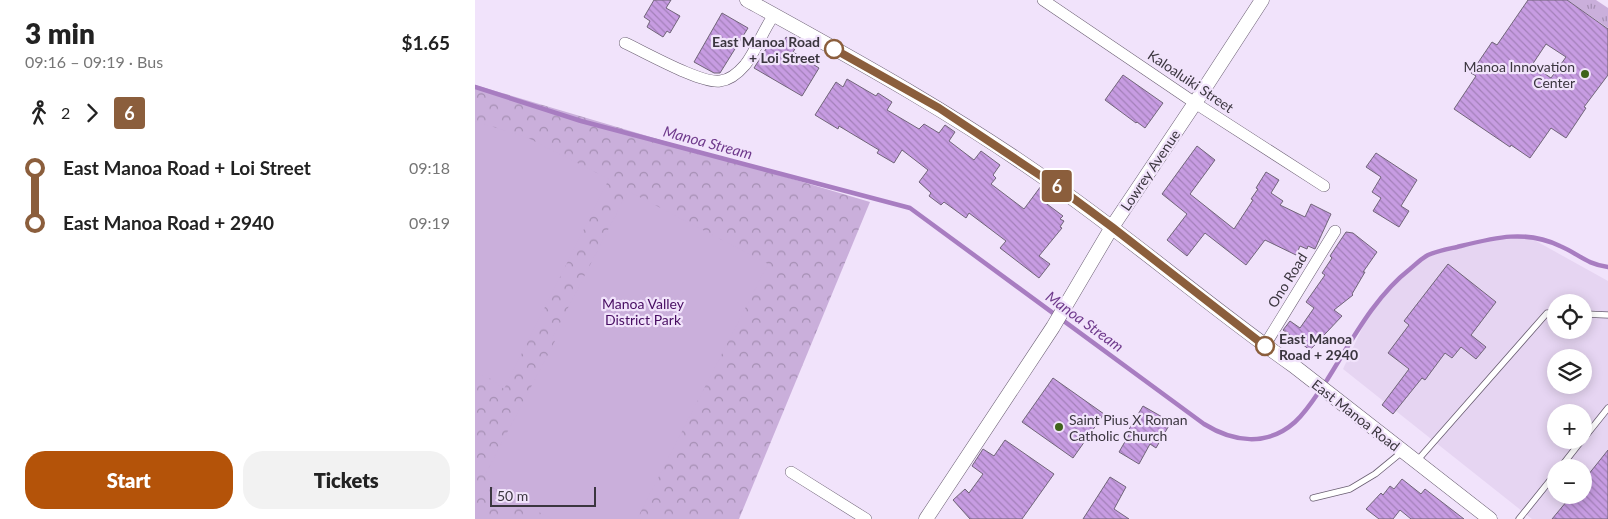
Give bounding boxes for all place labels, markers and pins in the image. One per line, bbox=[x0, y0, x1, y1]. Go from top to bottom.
place label: East Manoa Road + Loi Street bbox=[712, 33, 821, 66]
marker: East Manoa Road + Loi Street bbox=[824, 39, 844, 59]
place label: Manoa Innovation Center bbox=[1463, 58, 1575, 91]
marker: Manoa Innovation Center bbox=[1579, 68, 1591, 80]
place label: East Manoa Road + 2940 bbox=[1279, 330, 1358, 363]
marker: East Manoa Road + 2940 bbox=[1255, 336, 1275, 356]
place label: Saint Pius X Roman Catholic Church bbox=[1069, 411, 1188, 444]
marker: Saint Pius X Roman Catholic Church bbox=[1053, 421, 1065, 433]

